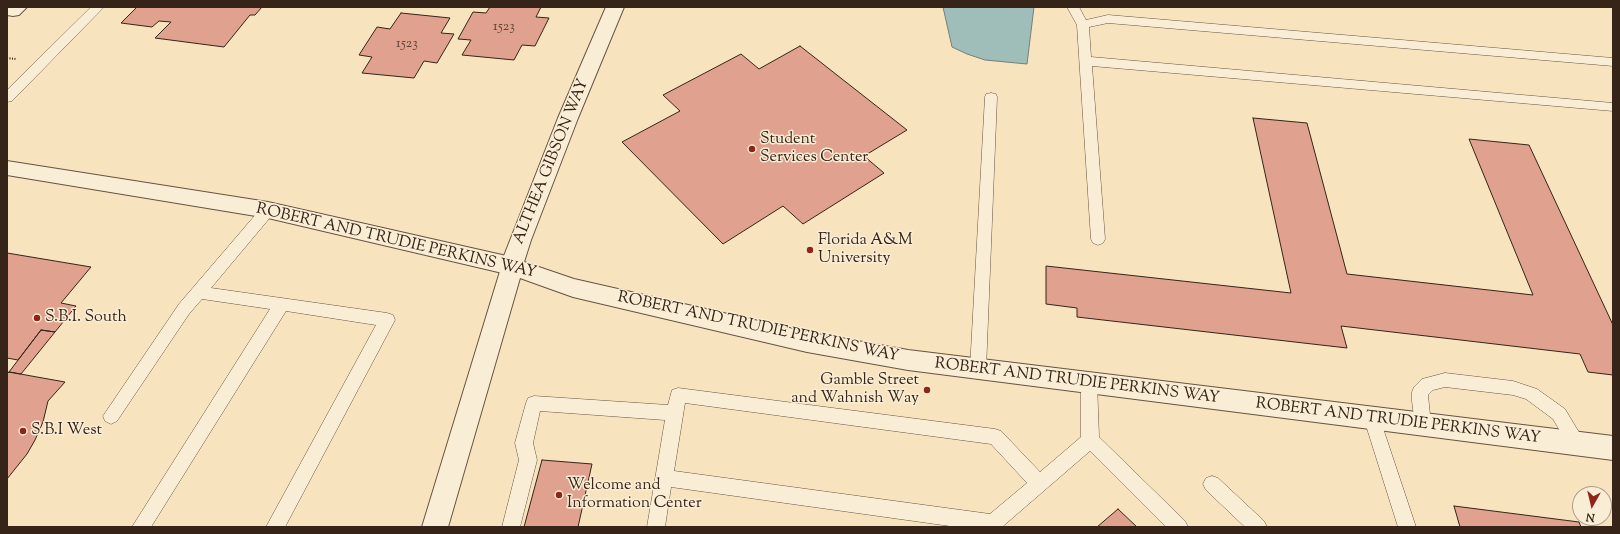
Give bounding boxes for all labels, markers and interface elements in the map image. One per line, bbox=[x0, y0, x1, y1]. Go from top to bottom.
house number: 1523 bbox=[493, 20, 515, 36]
house number: 1523 bbox=[396, 37, 418, 53]
street label: ALTHEA GIBSON WAY bbox=[510, 77, 594, 247]
place label: Student Services Center bbox=[760, 130, 868, 168]
marker: Student Services Center bbox=[747, 144, 757, 154]
street label: ROBERT AND TRUDIE PERKINS WAY bbox=[254, 200, 538, 284]
place label: Florida A&M University bbox=[818, 231, 913, 269]
marker: Florida A&M University bbox=[805, 245, 815, 255]
street label: ROBERT AND TRUDIE PERKINS WAY bbox=[616, 289, 900, 367]
place label: S.B.I. South bbox=[45, 308, 127, 328]
marker: S.B.I. South bbox=[32, 313, 42, 323]
street label: ROBERT AND TRUDIE PERKINS WAY bbox=[933, 355, 1221, 409]
place label: Gamble Street and Wahnish Way bbox=[791, 371, 919, 409]
marker: Gamble Street and Wahnish Way bbox=[922, 385, 932, 395]
street label: ROBERT AND TRUDIE PERKINS WAY bbox=[1254, 395, 1542, 449]
place label: S.B.I West bbox=[31, 421, 102, 441]
marker: S.B.I West bbox=[18, 426, 28, 436]
place label: Welcome and Information Center bbox=[567, 476, 702, 514]
north arrow bbox=[1572, 486, 1612, 526]
marker: Welcome and Information Center bbox=[554, 490, 564, 500]
text: N bbox=[1585, 508, 1596, 525]

